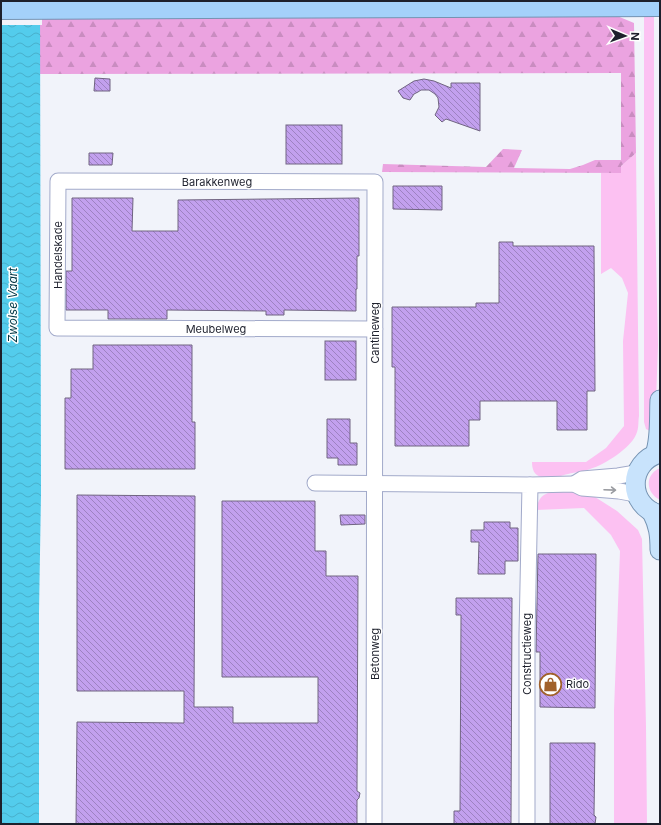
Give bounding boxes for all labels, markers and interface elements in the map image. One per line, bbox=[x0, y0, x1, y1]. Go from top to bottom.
north arrow bbox=[605, 16, 645, 56]
text: N bbox=[628, 32, 642, 41]
street label: Barakkenweg bbox=[182, 175, 252, 189]
street label: Handelskade bbox=[51, 221, 65, 289]
water label: Zwolse Vaart bbox=[5, 266, 20, 342]
street label: Cantineweg bbox=[368, 302, 382, 364]
street label: Meubelweg bbox=[186, 322, 246, 336]
one-way arrow bbox=[603, 487, 616, 494]
street label: Constructieweg bbox=[520, 613, 534, 695]
street label: Betonweg bbox=[368, 628, 382, 680]
shop icon: Rido bbox=[538, 671, 564, 697]
place label: Rido bbox=[566, 677, 589, 691]

